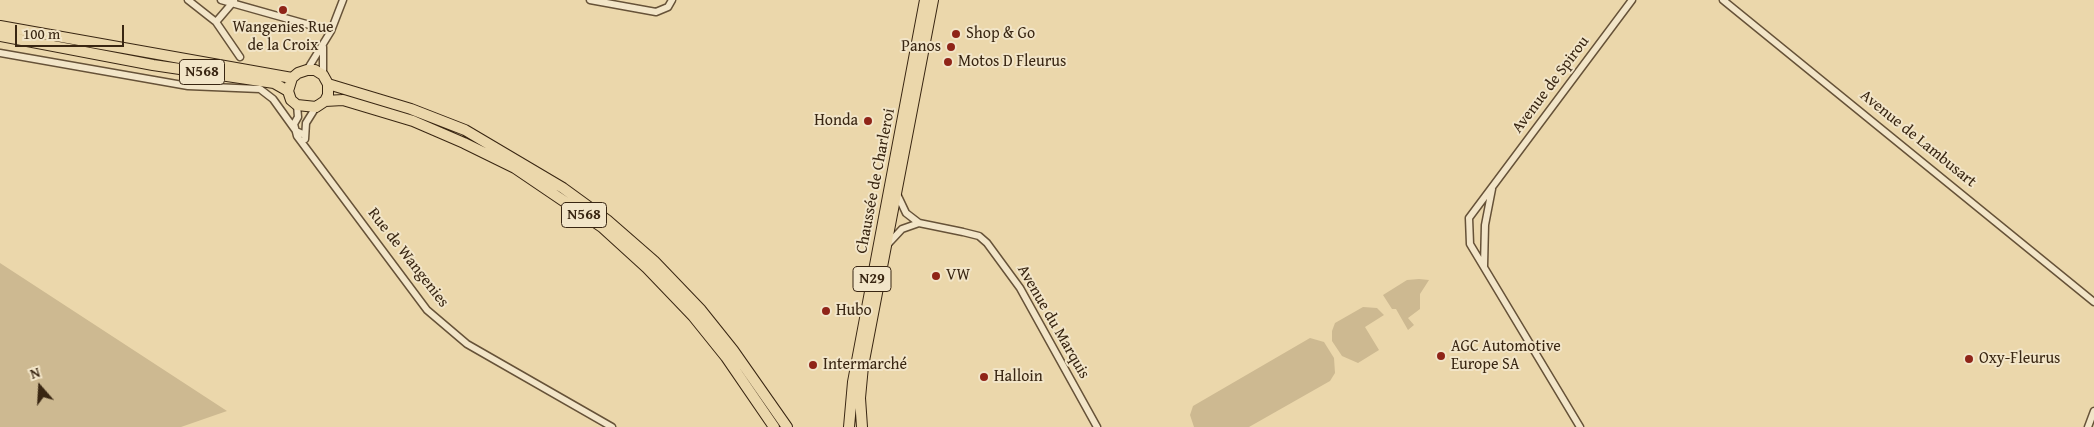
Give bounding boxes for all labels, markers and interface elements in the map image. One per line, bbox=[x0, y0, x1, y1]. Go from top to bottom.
marker: Wangenies Rue de la Croix bbox=[277, 4, 289, 16]
scale bar bbox=[18, 15, 126, 47]
place label: Wangenies Rue de la Croix bbox=[232, 18, 334, 56]
text: 100 m bbox=[23, 23, 60, 44]
place label: Shop & Go bbox=[966, 24, 1035, 44]
marker: Shop & Go bbox=[950, 28, 962, 40]
street label: Avenue de Spirou bbox=[1508, 33, 1594, 137]
place label: Panos bbox=[901, 37, 941, 57]
marker: Panos bbox=[945, 41, 957, 53]
place label: Motos D Fleurus bbox=[958, 52, 1066, 72]
marker: Motos D Fleurus bbox=[942, 56, 954, 68]
road number: N568 bbox=[180, 60, 224, 84]
street label: Avenue de Lambusart bbox=[1856, 86, 1980, 192]
street label: Chaussée de Charleroi bbox=[852, 107, 900, 255]
place label: Honda bbox=[814, 111, 858, 131]
marker: Honda bbox=[862, 115, 874, 127]
road number: N568 bbox=[562, 202, 606, 228]
street label: Rue de Wangenies bbox=[363, 204, 453, 312]
street label: Avenue du Marquis bbox=[1013, 262, 1093, 382]
road number: N29 bbox=[853, 266, 891, 292]
place label: VW bbox=[946, 266, 970, 286]
marker: VW bbox=[930, 270, 942, 282]
place label: Hubo bbox=[836, 301, 872, 321]
marker: Hubo bbox=[820, 305, 832, 317]
place label: AGC Automotive Europe SA bbox=[1451, 337, 1561, 375]
place label: Oxy-Fleurus bbox=[1979, 349, 2060, 369]
marker: AGC Automotive Europe SA bbox=[1435, 350, 1447, 362]
marker: Oxy-Fleurus bbox=[1963, 353, 1975, 365]
place label: Intermarché bbox=[823, 355, 907, 375]
marker: Intermarché bbox=[807, 359, 819, 371]
north arrow bbox=[15, 362, 65, 412]
text: N bbox=[27, 362, 43, 384]
place label: Halloin bbox=[994, 367, 1043, 387]
marker: Halloin bbox=[978, 371, 990, 383]

